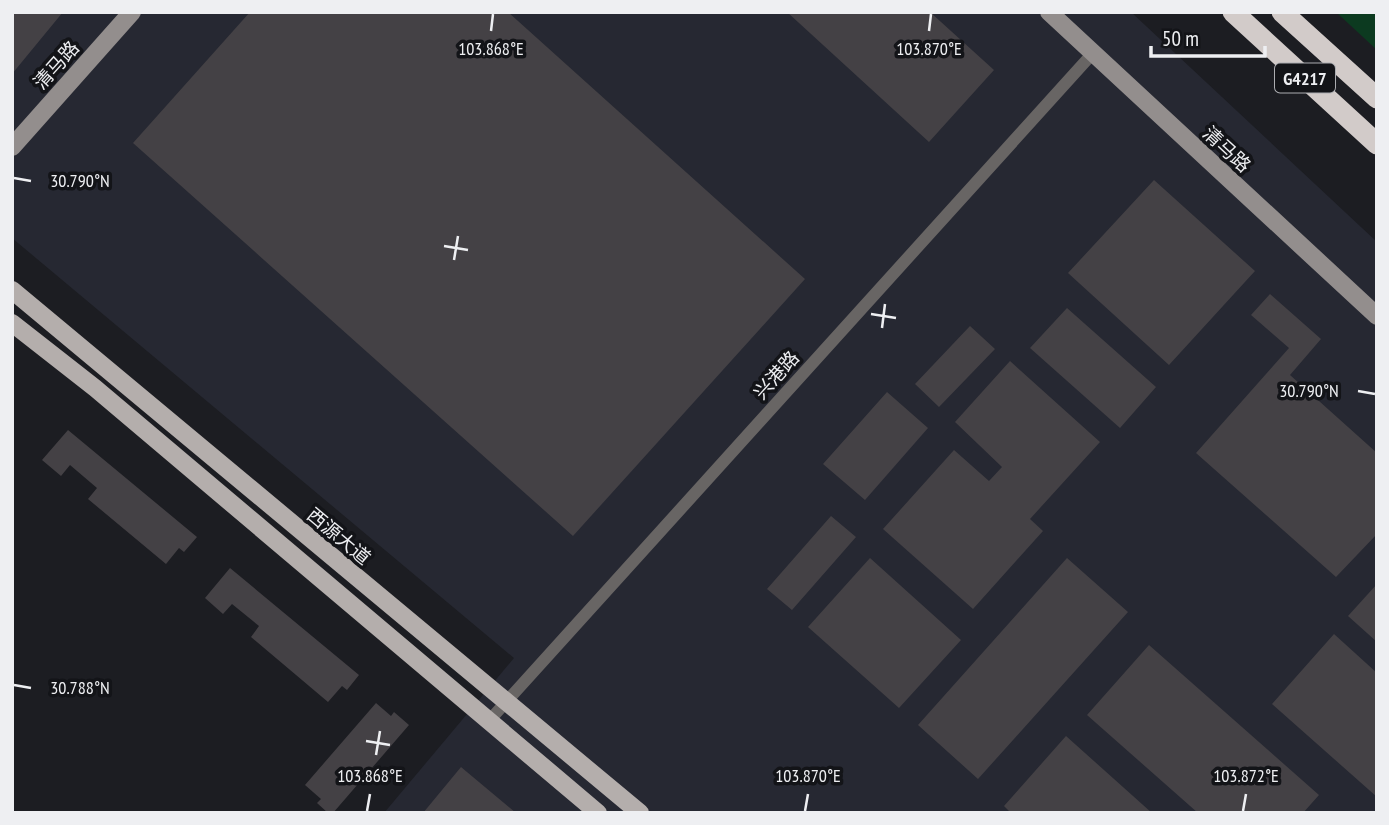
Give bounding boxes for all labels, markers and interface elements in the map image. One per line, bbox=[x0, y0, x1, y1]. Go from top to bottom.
scale bar bbox=[1151, 14, 1265, 58]
text: 50 m bbox=[1162, 25, 1199, 52]
street label: 清马路 bbox=[28, 36, 84, 94]
text: 103.868°E bbox=[458, 37, 524, 60]
text: 103.870°E bbox=[896, 37, 962, 60]
road number: G4217 bbox=[1275, 64, 1335, 92]
street label: 清马路 bbox=[1198, 121, 1256, 177]
text: 30.790°N bbox=[50, 169, 110, 192]
street label: 兴港路 bbox=[748, 346, 804, 404]
text: 30.790°N bbox=[1279, 379, 1339, 402]
street label: 西源大道 bbox=[302, 502, 376, 570]
text: 30.788°N bbox=[50, 676, 110, 699]
text: 103.868°E bbox=[337, 764, 403, 787]
text: 103.870°E bbox=[775, 764, 841, 787]
text: 103.872°E bbox=[1213, 764, 1279, 787]

